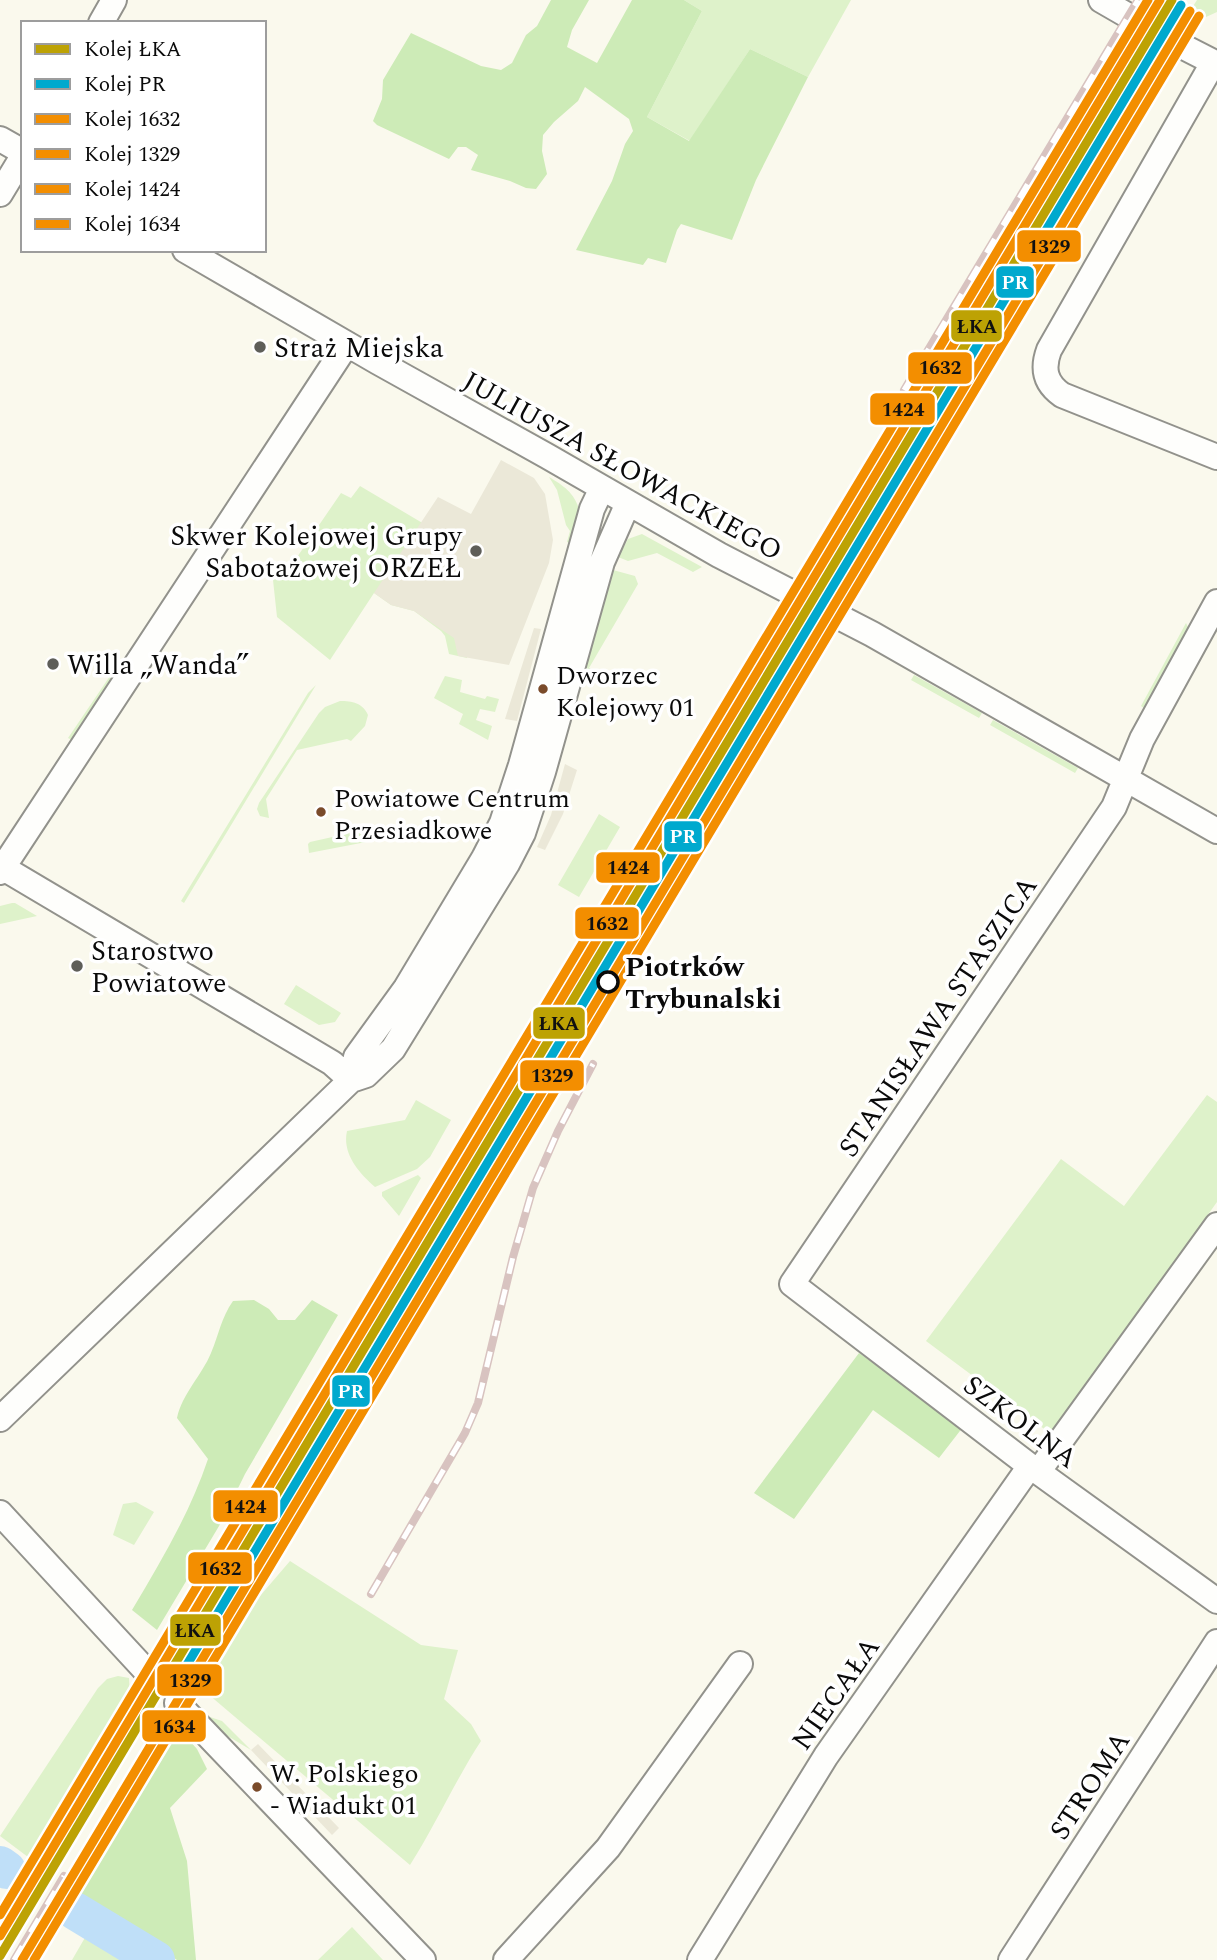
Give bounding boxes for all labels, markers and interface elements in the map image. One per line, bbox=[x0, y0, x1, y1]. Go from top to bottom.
legend bbox=[21, 21, 266, 252]
text: Kolej ŁKA bbox=[84, 34, 182, 66]
text: Kolej PR bbox=[84, 69, 166, 101]
text: Kolej 1632 bbox=[84, 104, 180, 136]
text: Kolej 1329 bbox=[84, 139, 180, 171]
text: Kolej 1424 bbox=[84, 174, 181, 206]
text: Kolej 1634 bbox=[84, 209, 181, 241]
line badge: 1329 bbox=[1016, 229, 1082, 263]
text: 1329 bbox=[1028, 233, 1071, 262]
line badge: PR bbox=[995, 265, 1035, 299]
text: PR bbox=[1002, 269, 1029, 298]
line badge: ŁKA bbox=[950, 309, 1003, 343]
text: ŁKA bbox=[957, 313, 998, 342]
place label: Straż Miejska bbox=[274, 327, 444, 370]
marker: Straż Miejska bbox=[252, 339, 268, 355]
line badge: 1632 bbox=[907, 351, 973, 385]
text: 1632 bbox=[919, 354, 961, 383]
street label: JULIUSZA SŁOWACKIEGO bbox=[454, 360, 790, 572]
line badge: 1424 bbox=[869, 392, 936, 426]
text: 1424 bbox=[882, 396, 925, 425]
place label: Skwer Kolejowej Grupy Sabotażowej ORZEŁ bbox=[170, 515, 464, 590]
marker: Skwer Kolejowej Grupy Sabotażowej ORZEŁ bbox=[468, 543, 484, 559]
place label: Willa „Wanda” bbox=[67, 644, 249, 687]
marker: Willa „Wanda” bbox=[45, 656, 61, 672]
place label: Dworzec Kolejowy 01 bbox=[556, 656, 695, 728]
marker: Dworzec Kolejowy 01 bbox=[536, 682, 550, 696]
place label: Powiatowe Centrum Przesiadkowe bbox=[334, 779, 570, 851]
marker: Powiatowe Centrum Przesiadkowe bbox=[314, 805, 328, 819]
line badge: PR bbox=[663, 820, 703, 853]
text: PR bbox=[670, 823, 697, 852]
line badge: 1424 bbox=[595, 851, 661, 884]
text: 1424 bbox=[607, 854, 650, 883]
street label: STANISŁAWA STASZICA bbox=[828, 867, 1049, 1166]
line badge: 1632 bbox=[574, 906, 640, 940]
text: 1632 bbox=[586, 910, 628, 939]
place label: Starostwo Powiatowe bbox=[91, 930, 227, 1005]
place label: Piotrków Trybunalski bbox=[625, 946, 781, 1021]
marker: Starostwo Powiatowe bbox=[69, 958, 85, 974]
marker: Piotrków Trybunalski bbox=[597, 971, 619, 993]
line badge: ŁKA bbox=[532, 1006, 586, 1040]
text: ŁKA bbox=[539, 1010, 580, 1039]
line badge: 1329 bbox=[519, 1059, 585, 1092]
text: 1329 bbox=[531, 1062, 574, 1091]
street label: SZKOLNA bbox=[954, 1365, 1087, 1480]
line badge: PR bbox=[331, 1374, 371, 1408]
text: PR bbox=[338, 1378, 365, 1407]
line badge: 1424 bbox=[212, 1489, 279, 1523]
text: 1424 bbox=[224, 1493, 267, 1522]
line badge: 1632 bbox=[187, 1551, 253, 1585]
text: 1632 bbox=[199, 1555, 241, 1584]
line badge: ŁKA bbox=[169, 1613, 222, 1647]
text: ŁKA bbox=[175, 1617, 216, 1646]
street label: NIECAŁA bbox=[781, 1628, 891, 1760]
line badge: 1329 bbox=[156, 1663, 223, 1697]
text: 1329 bbox=[169, 1667, 212, 1696]
line badge: 1634 bbox=[141, 1709, 207, 1743]
text: 1634 bbox=[153, 1713, 196, 1742]
street label: STROMA bbox=[1039, 1723, 1142, 1849]
place label: W. Polskiego - Wiadukt 01 bbox=[270, 1754, 419, 1826]
marker: W. Polskiego - Wiadukt 01 bbox=[250, 1780, 264, 1794]

